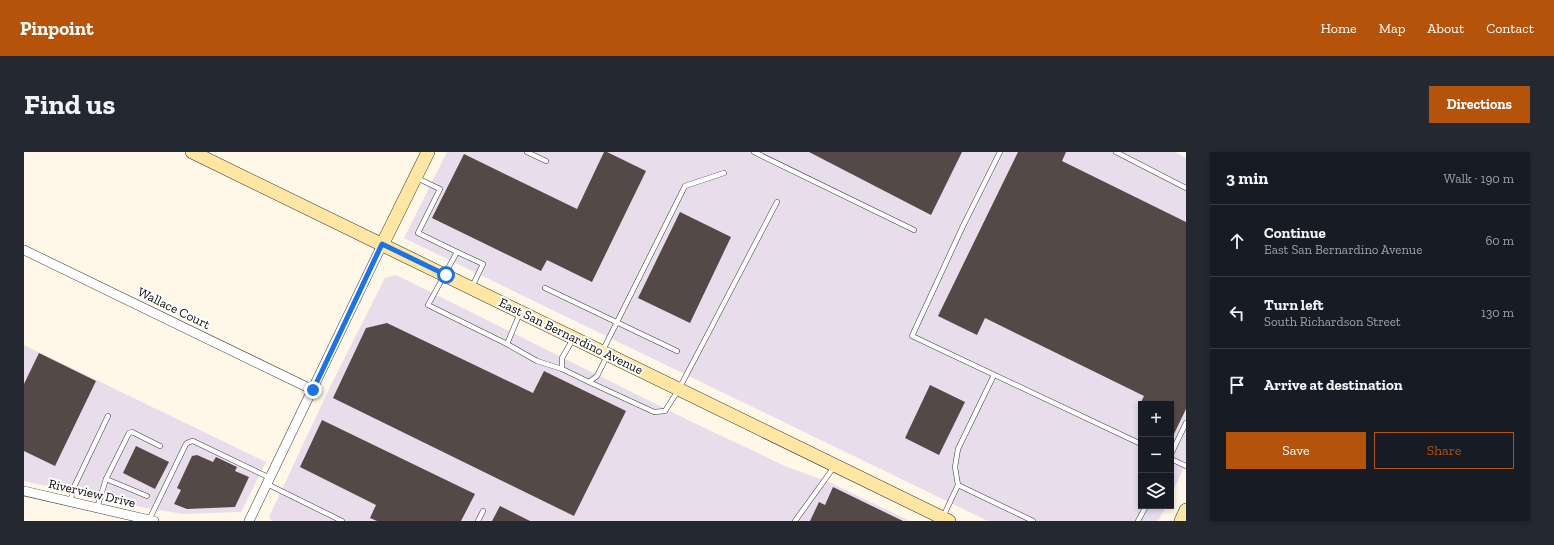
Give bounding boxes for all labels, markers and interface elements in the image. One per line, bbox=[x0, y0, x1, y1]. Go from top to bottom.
text: Pinpoint bbox=[20, 17, 94, 40]
text: Home bbox=[1321, 20, 1357, 37]
text: Map bbox=[1379, 20, 1405, 37]
text: About bbox=[1427, 20, 1464, 37]
text: Contact bbox=[1486, 20, 1534, 37]
button: Directions bbox=[1429, 86, 1530, 123]
text: Find us bbox=[24, 88, 115, 121]
text: 3 min bbox=[1226, 168, 1268, 188]
text: Walk · 190 m bbox=[1444, 171, 1514, 186]
text: Continue bbox=[1264, 224, 1326, 242]
icon: ahead bbox=[1226, 230, 1248, 252]
text: 60 m bbox=[1485, 233, 1514, 248]
text: East San Bernardino Avenue bbox=[1264, 242, 1422, 257]
route start bbox=[437, 266, 455, 284]
street label: Wallace Court bbox=[135, 284, 213, 332]
street label: East San Bernardino Avenue bbox=[497, 295, 645, 377]
text: Turn left bbox=[1264, 296, 1324, 314]
icon: left bbox=[1226, 302, 1248, 324]
text: 130 m bbox=[1481, 305, 1514, 320]
text: South Richardson Street bbox=[1264, 314, 1401, 329]
icon: arrive bbox=[1226, 374, 1248, 396]
text: Arrive at destination bbox=[1264, 376, 1403, 394]
route end bbox=[304, 381, 322, 399]
map controls bbox=[1138, 401, 1174, 509]
button: + bbox=[1138, 401, 1174, 437]
button: Save bbox=[1226, 432, 1366, 469]
button: Share bbox=[1374, 432, 1514, 469]
button: − bbox=[1138, 437, 1174, 473]
button: layers bbox=[1138, 473, 1174, 509]
street label: Riverview Drive bbox=[47, 476, 137, 510]

